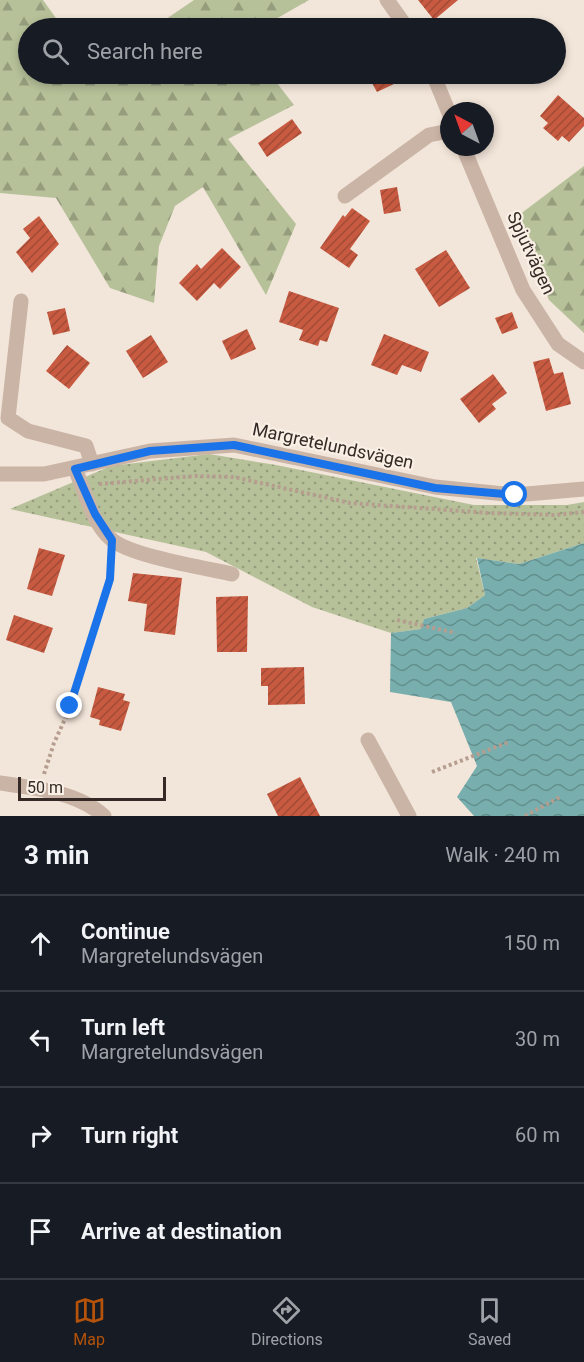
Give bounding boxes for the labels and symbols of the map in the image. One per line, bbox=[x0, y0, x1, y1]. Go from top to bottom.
north arrow bbox=[440, 102, 494, 156]
street label: Spjutvägen bbox=[503, 208, 560, 298]
street label: Margretelundsvägen bbox=[251, 418, 416, 473]
route start bbox=[501, 481, 527, 507]
route end bbox=[56, 692, 82, 718]
scale bar bbox=[18, 774, 166, 802]

